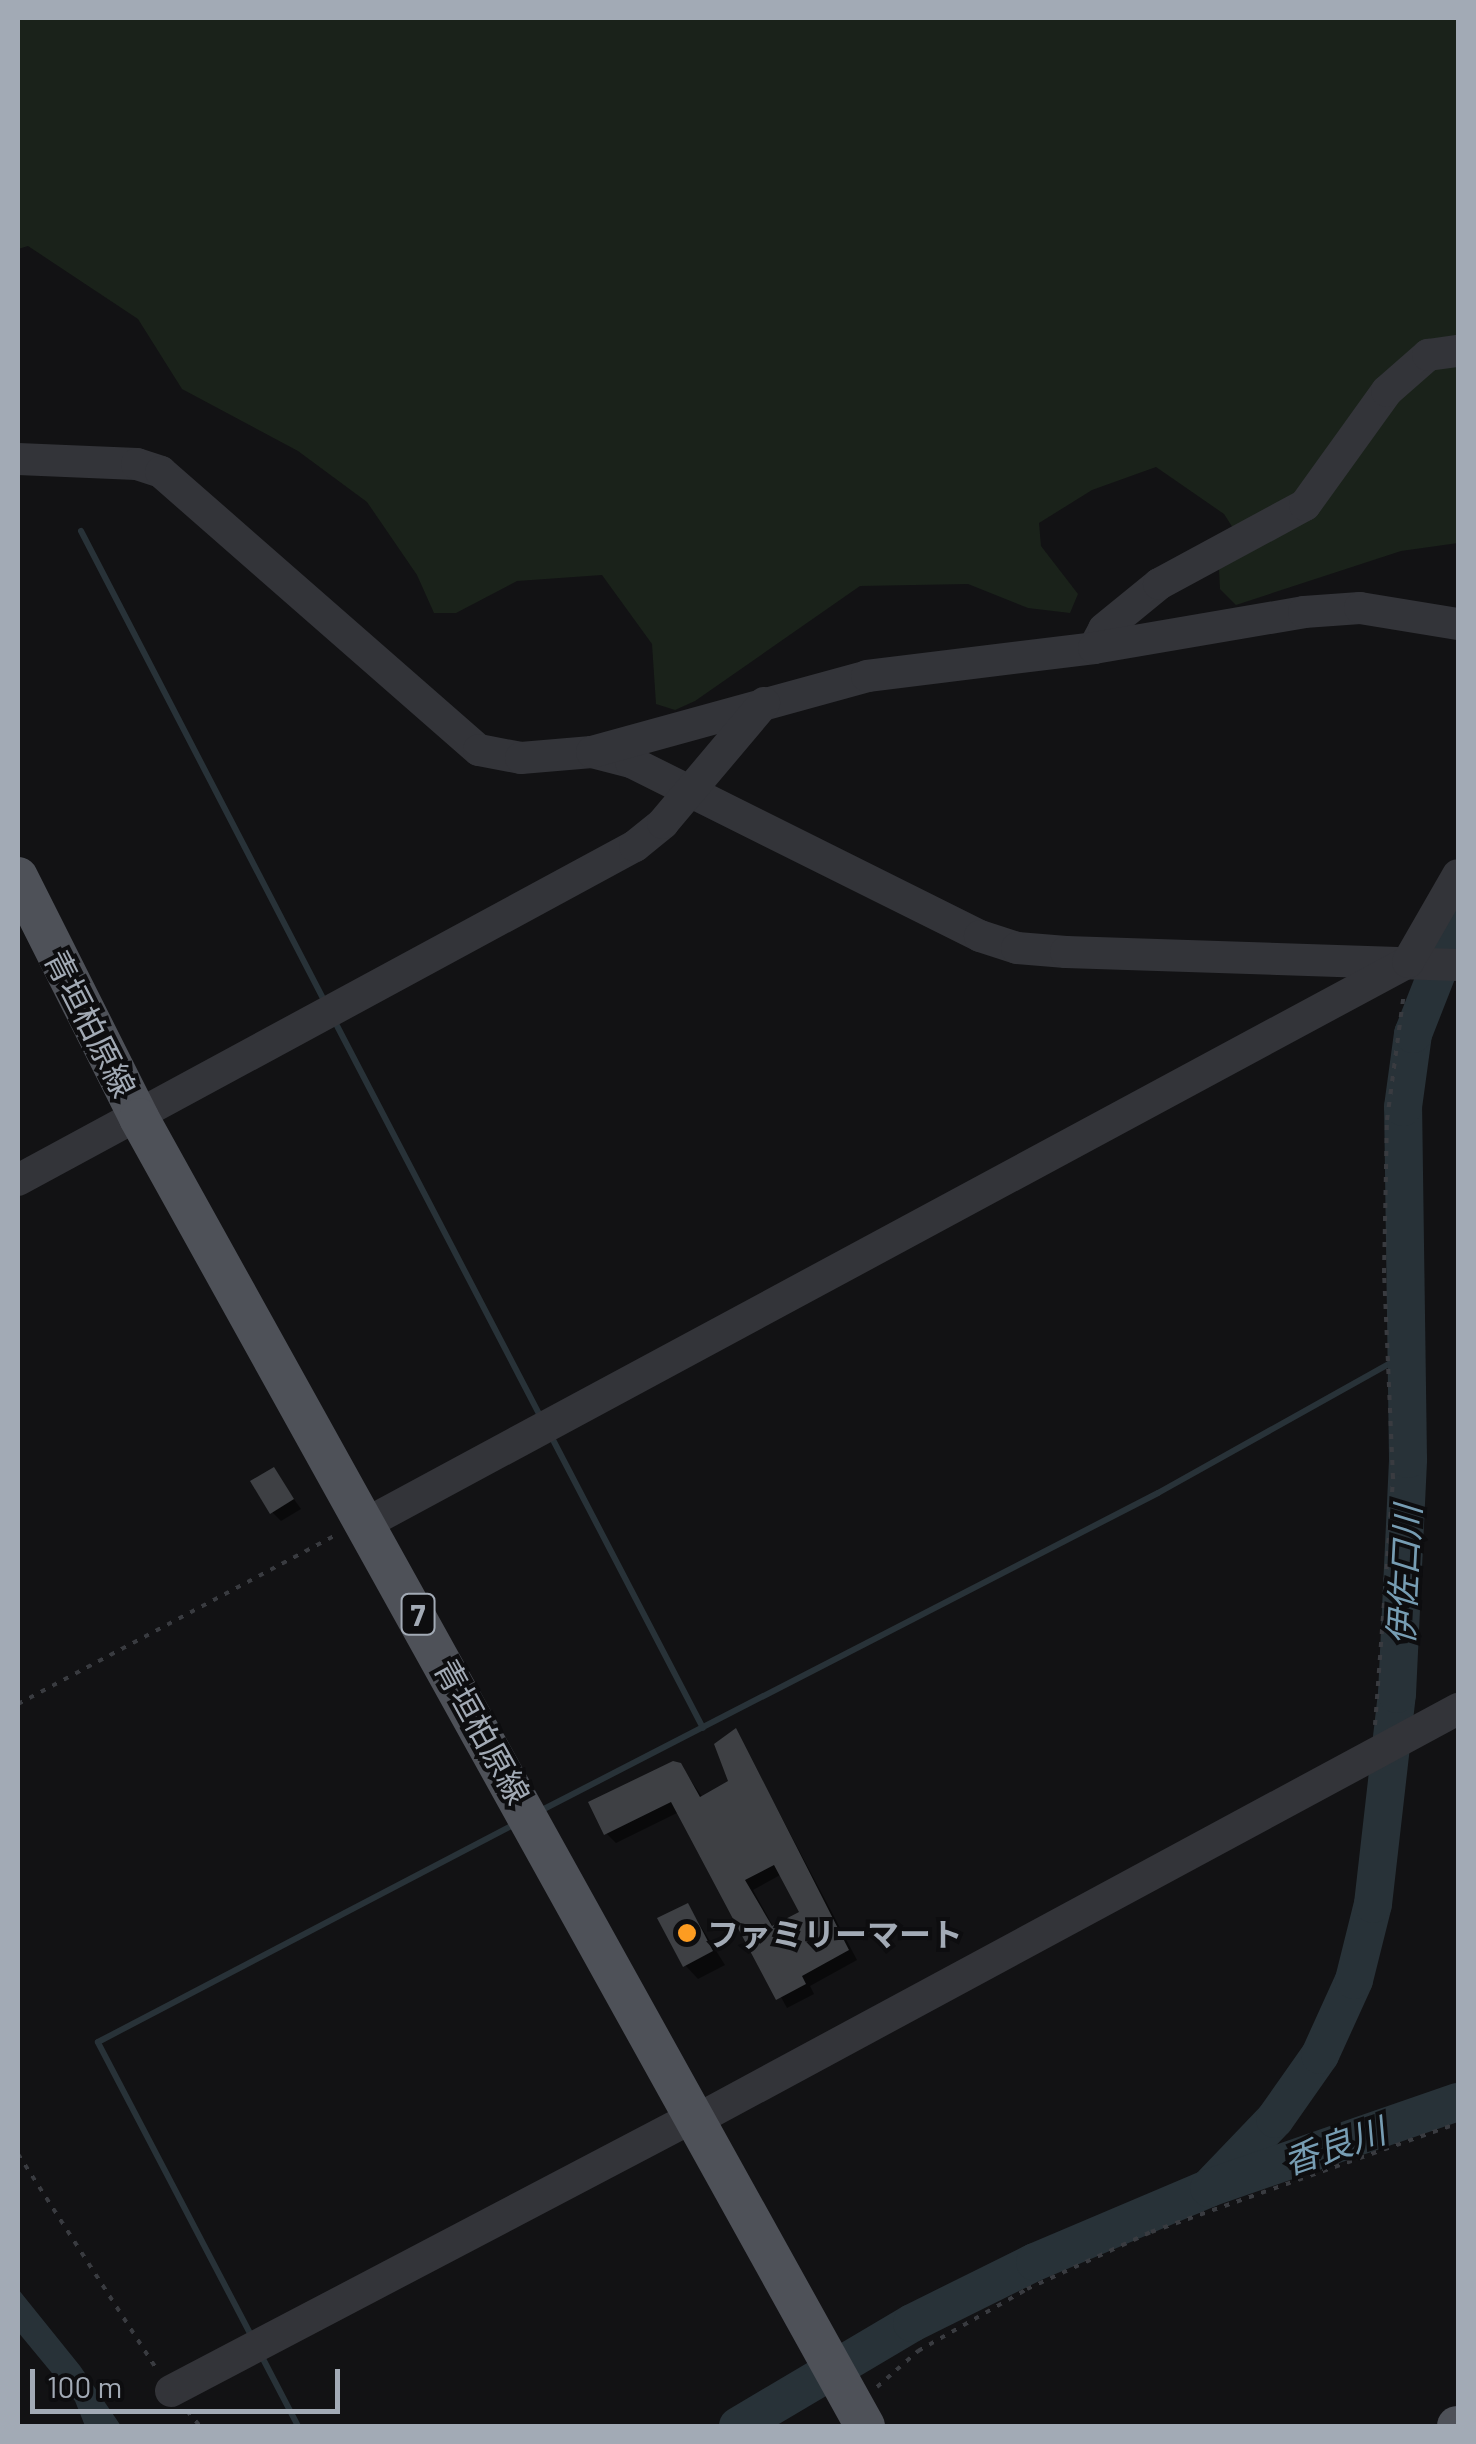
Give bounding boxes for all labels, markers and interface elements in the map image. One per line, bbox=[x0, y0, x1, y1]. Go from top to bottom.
street label: 青垣柏原線 bbox=[38, 943, 144, 1103]
water label: 伊佐口川 bbox=[1378, 1504, 1428, 1646]
road number: 7 bbox=[400, 1589, 436, 1639]
street label: 青垣柏原線 bbox=[427, 1652, 539, 1810]
place label: ファミリーマート bbox=[707, 1914, 963, 1952]
marker: ファミリーマート bbox=[676, 1922, 698, 1944]
water label: 香良川 bbox=[1278, 2108, 1390, 2182]
scale bar bbox=[35, 2349, 345, 2411]
text: 100 m bbox=[47, 2368, 122, 2404]

